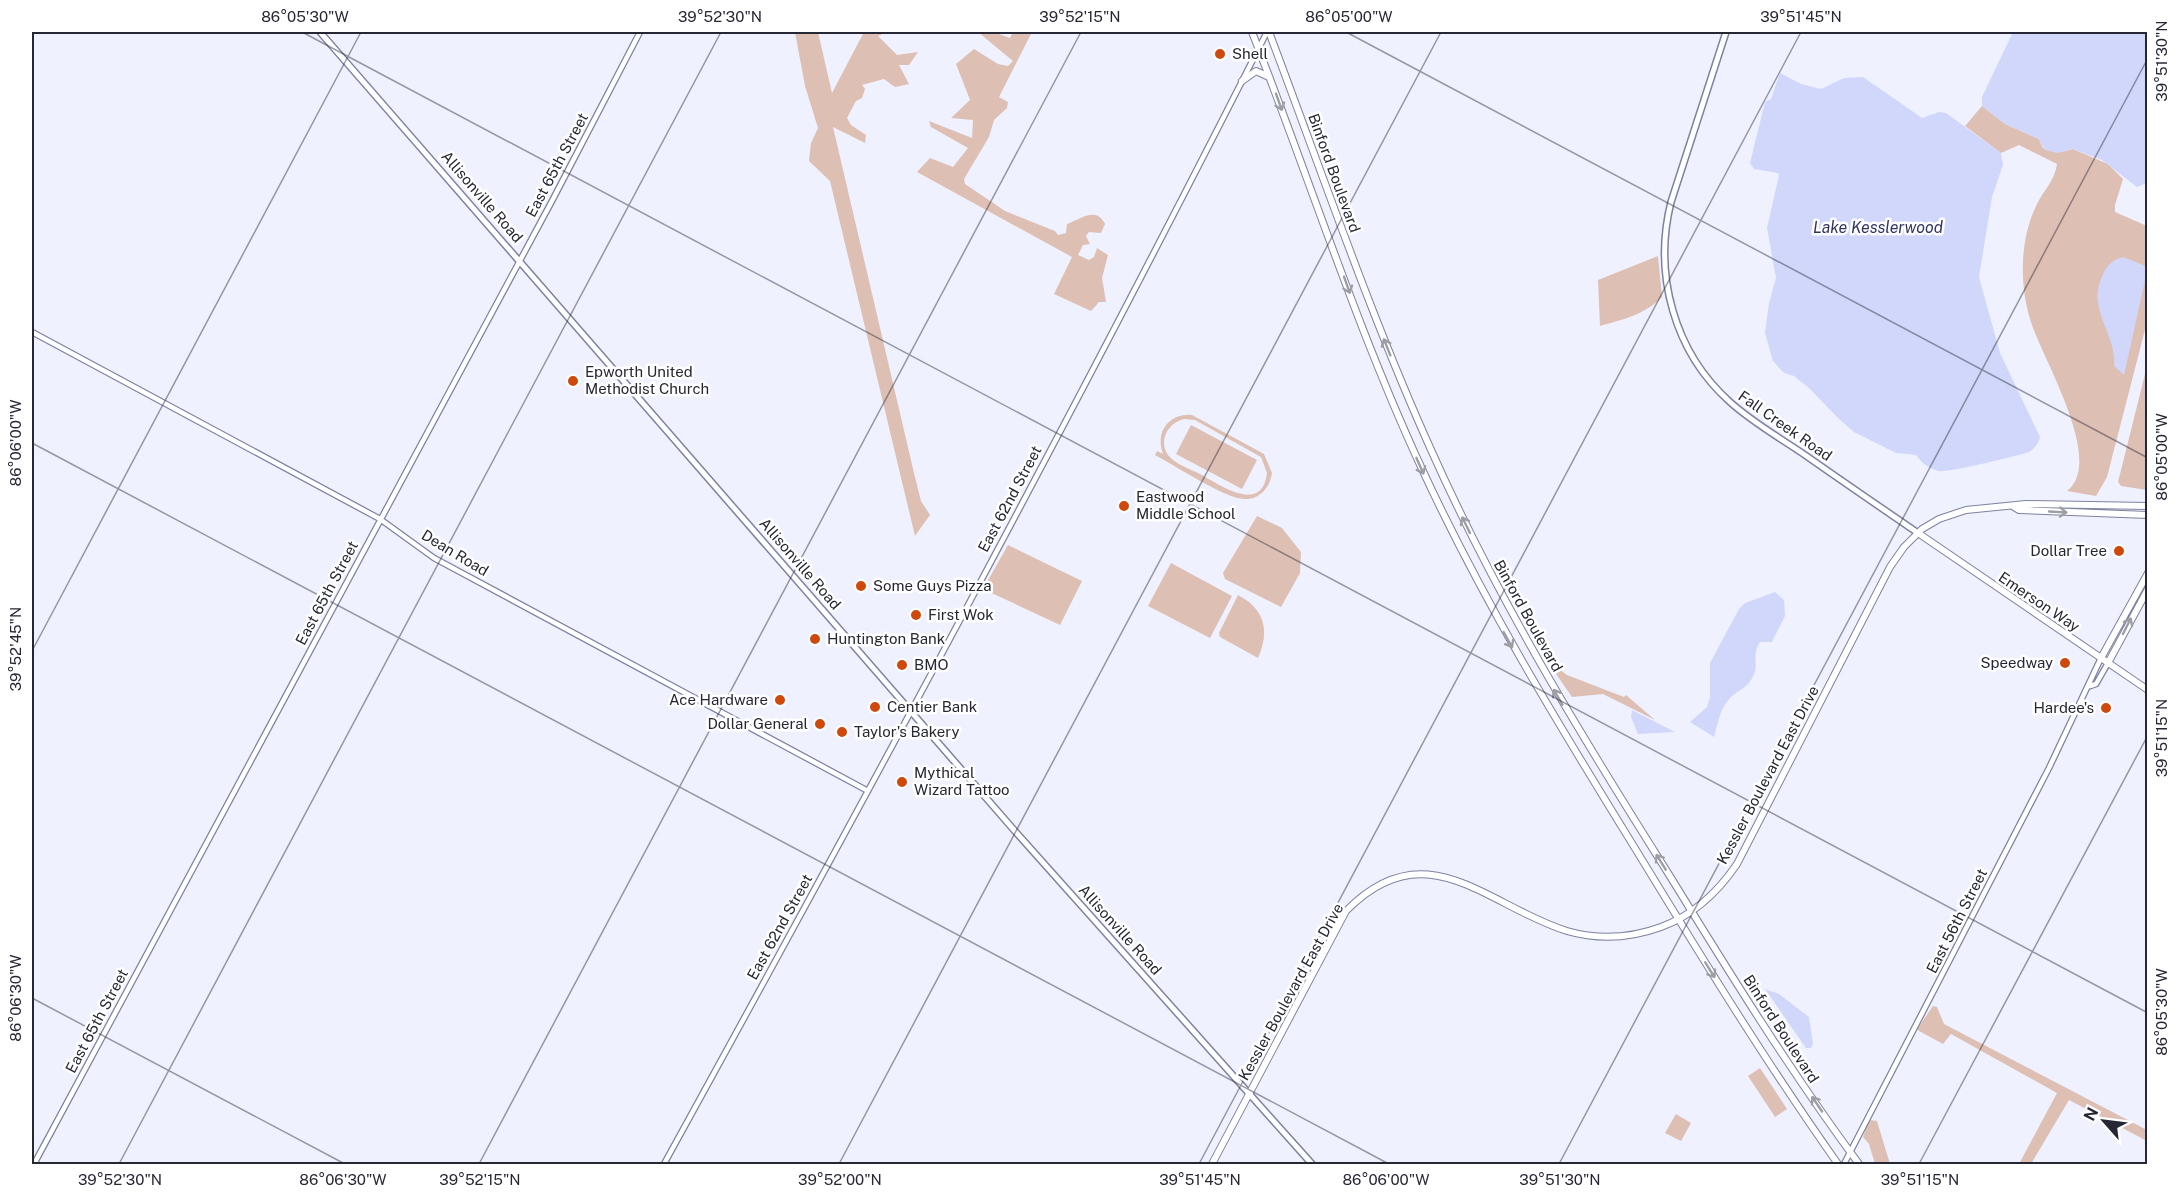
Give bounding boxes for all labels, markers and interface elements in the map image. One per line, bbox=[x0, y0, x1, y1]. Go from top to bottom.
text: 86°05'30"W bbox=[261, 8, 349, 25]
text: 39°52'30"N bbox=[678, 8, 762, 25]
text: 39°52'15"N bbox=[1039, 8, 1121, 25]
text: 86°05'00"W bbox=[1305, 8, 1393, 25]
text: 39°51'45"N bbox=[1760, 8, 1842, 25]
text: 39°51'30"N bbox=[2153, 20, 2170, 102]
place label: Shell bbox=[1232, 45, 1268, 62]
marker: Shell bbox=[1213, 47, 1227, 61]
one-way arrow bbox=[1274, 93, 1285, 111]
street label: East 65th Street bbox=[522, 110, 591, 220]
street label: Binford Boulevard bbox=[1305, 111, 1364, 235]
street label: Allisonville Road bbox=[438, 148, 527, 246]
water label: Lake Kesslerwood bbox=[1813, 218, 1944, 237]
one-way arrow bbox=[1342, 275, 1353, 294]
one-way arrow bbox=[1380, 338, 1391, 357]
place label: Epworth United Methodist Church bbox=[585, 363, 709, 397]
marker: Epworth United Methodist Church bbox=[566, 374, 580, 388]
street label: Fall Creek Road bbox=[1735, 387, 1835, 464]
text: 86°06'00"W bbox=[7, 400, 24, 486]
text: 86°05'00"W bbox=[2153, 413, 2170, 501]
street label: East 62nd Street bbox=[974, 443, 1045, 555]
one-way arrow bbox=[1415, 456, 1427, 474]
place label: Eastwood Middle School bbox=[1136, 488, 1235, 522]
marker: Eastwood Middle School bbox=[1117, 499, 1131, 513]
one-way arrow bbox=[2047, 506, 2067, 517]
street label: Allisonville Road bbox=[756, 515, 845, 613]
one-way arrow bbox=[1460, 517, 1472, 534]
street label: Dean Road bbox=[419, 526, 492, 579]
street label: East 65th Street bbox=[292, 538, 361, 648]
place label: Dollar Tree bbox=[2030, 542, 2107, 559]
marker: Dollar Tree bbox=[2112, 544, 2126, 558]
street label: Binford Boulevard bbox=[1491, 557, 1566, 675]
street label: Emerson Way bbox=[1995, 568, 2083, 635]
place label: Some Guys Pizza bbox=[873, 577, 992, 594]
marker: Some Guys Pizza bbox=[854, 579, 868, 593]
place label: First Wok bbox=[928, 606, 994, 623]
text: 39°52'45"N bbox=[7, 607, 24, 691]
marker: First Wok bbox=[909, 608, 923, 622]
one-way arrow bbox=[2122, 617, 2134, 635]
place label: Huntington Bank bbox=[827, 630, 945, 647]
one-way arrow bbox=[1502, 631, 1514, 648]
marker: Huntington Bank bbox=[808, 632, 822, 646]
place label: Speedway bbox=[1980, 654, 2053, 671]
place label: BMO bbox=[914, 656, 948, 673]
marker: Speedway bbox=[2058, 656, 2072, 670]
marker: BMO bbox=[895, 658, 909, 672]
street label: Kessler Boulevard East Drive bbox=[1713, 683, 1822, 867]
one-way arrow bbox=[1552, 688, 1564, 705]
place label: Ace Hardware bbox=[669, 691, 768, 708]
marker: Ace Hardware bbox=[773, 693, 787, 707]
place label: Centier Bank bbox=[887, 698, 977, 715]
place label: Hardee's bbox=[2033, 699, 2094, 716]
text: 39°51'15"N bbox=[2153, 699, 2170, 777]
marker: Centier Bank bbox=[868, 700, 882, 714]
marker: Hardee's bbox=[2099, 701, 2113, 715]
place label: Dollar General bbox=[707, 715, 808, 732]
marker: Dollar General bbox=[813, 717, 827, 731]
place label: Taylor's Bakery bbox=[854, 723, 959, 740]
marker: Taylor's Bakery bbox=[835, 725, 849, 739]
place label: Mythical Wizard Tattoo bbox=[914, 764, 1010, 798]
marker: Mythical Wizard Tattoo bbox=[895, 775, 909, 789]
one-way arrow bbox=[1655, 854, 1667, 871]
street label: East 56th Street bbox=[1923, 865, 1990, 976]
street label: East 62nd Street bbox=[744, 871, 816, 982]
street label: Allisonville Road bbox=[1076, 881, 1165, 978]
street label: Kessler Boulevard East Drive bbox=[1235, 900, 1346, 1083]
text: 86°06'30"W bbox=[7, 954, 24, 1042]
one-way arrow bbox=[1703, 961, 1716, 978]
street label: East 65th Street bbox=[62, 966, 131, 1076]
text: 86°05'30"W bbox=[2153, 968, 2170, 1056]
street label: Binford Boulevard bbox=[1740, 972, 1823, 1086]
north arrow bbox=[2074, 1091, 2134, 1151]
one-way arrow bbox=[1811, 1097, 1823, 1113]
text: N bbox=[2080, 1104, 2103, 1124]
text: 39°52'30"N bbox=[78, 1171, 162, 1188]
text: 86°06'30"W bbox=[299, 1171, 387, 1188]
text: 39°52'15"N bbox=[439, 1171, 521, 1188]
text: 39°52'00"N bbox=[798, 1171, 882, 1188]
text: 39°51'45"N bbox=[1159, 1171, 1241, 1188]
text: 86°06'00"W bbox=[1343, 1171, 1429, 1188]
text: 39°51'30"N bbox=[1519, 1171, 1601, 1188]
text: 39°51'15"N bbox=[1881, 1171, 1959, 1188]

